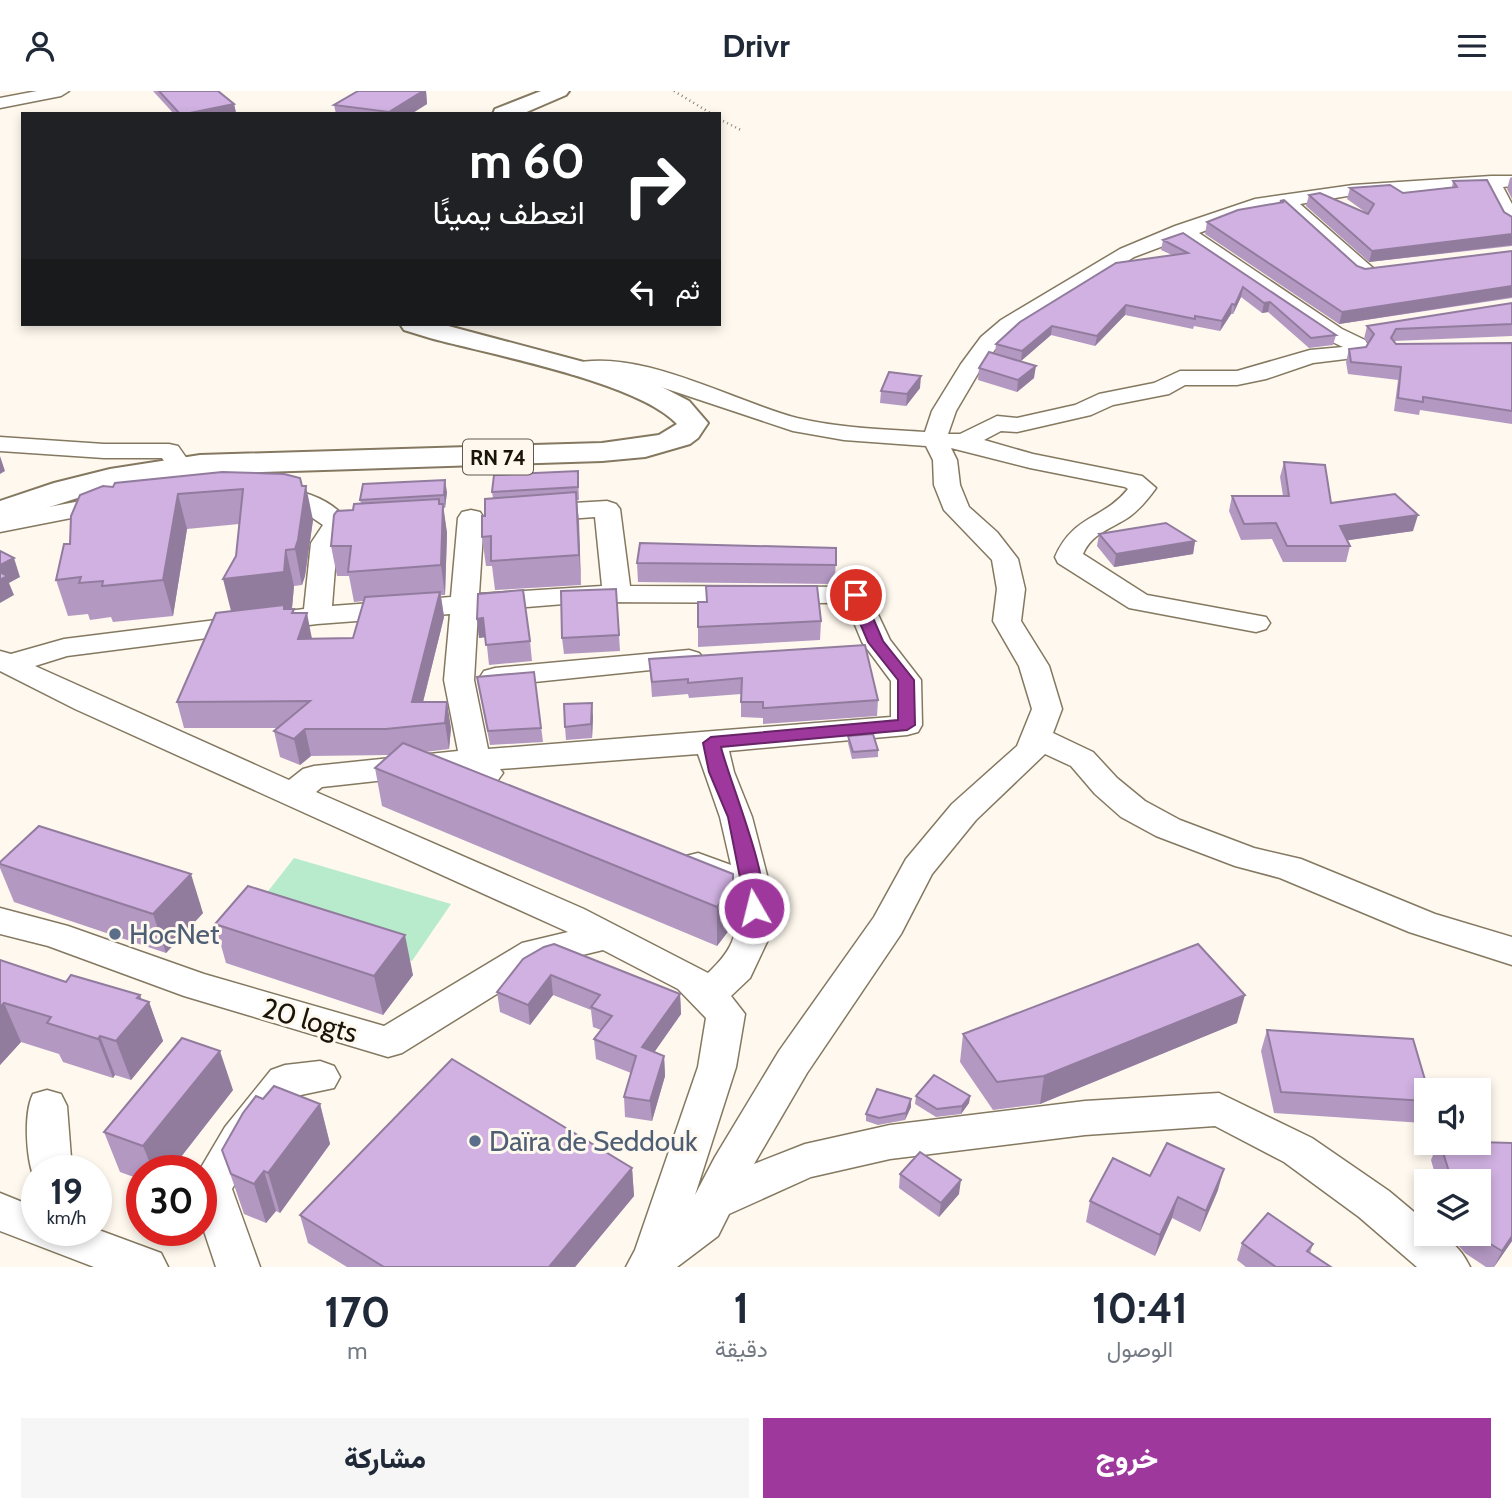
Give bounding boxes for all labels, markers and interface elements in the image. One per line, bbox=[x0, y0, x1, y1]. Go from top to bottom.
text: Drivr bbox=[722, 26, 790, 65]
icon: person bbox=[21, 27, 59, 65]
icon: menu bbox=[1453, 27, 1491, 65]
text: 60 m bbox=[469, 131, 585, 190]
icon: right bbox=[609, 140, 700, 231]
text: انعطف يمينًا bbox=[433, 193, 585, 232]
icon: left bbox=[624, 273, 662, 311]
text: ثم bbox=[676, 274, 700, 306]
road number: RN 74 bbox=[463, 439, 533, 475]
pin bbox=[826, 565, 886, 625]
icon: arrive bbox=[837, 576, 875, 614]
position arrow bbox=[717, 871, 791, 945]
place label: HocNet bbox=[129, 917, 219, 951]
marker: HocNet bbox=[107, 926, 123, 942]
street label: 20 logts bbox=[259, 990, 361, 1050]
map controls bbox=[1414, 1078, 1491, 1246]
button: sound bbox=[1414, 1078, 1491, 1155]
place label: Daïra de Seddouk bbox=[489, 1124, 698, 1158]
marker: Daïra de Seddouk bbox=[467, 1133, 483, 1149]
speed limit sign: 30 bbox=[126, 1155, 217, 1246]
button: layers bbox=[1414, 1169, 1491, 1246]
text: 19 bbox=[50, 1170, 83, 1213]
text: km/h bbox=[47, 1207, 86, 1229]
text: 1 bbox=[734, 1282, 749, 1334]
text: 10:41 bbox=[1092, 1282, 1188, 1334]
text: 170 bbox=[324, 1286, 390, 1338]
text: دقيقة bbox=[715, 1335, 768, 1363]
text: الوصول bbox=[1107, 1335, 1173, 1363]
text: m bbox=[347, 1337, 367, 1365]
button: مشاركة bbox=[21, 1418, 749, 1498]
button: خروج bbox=[763, 1418, 1491, 1498]

